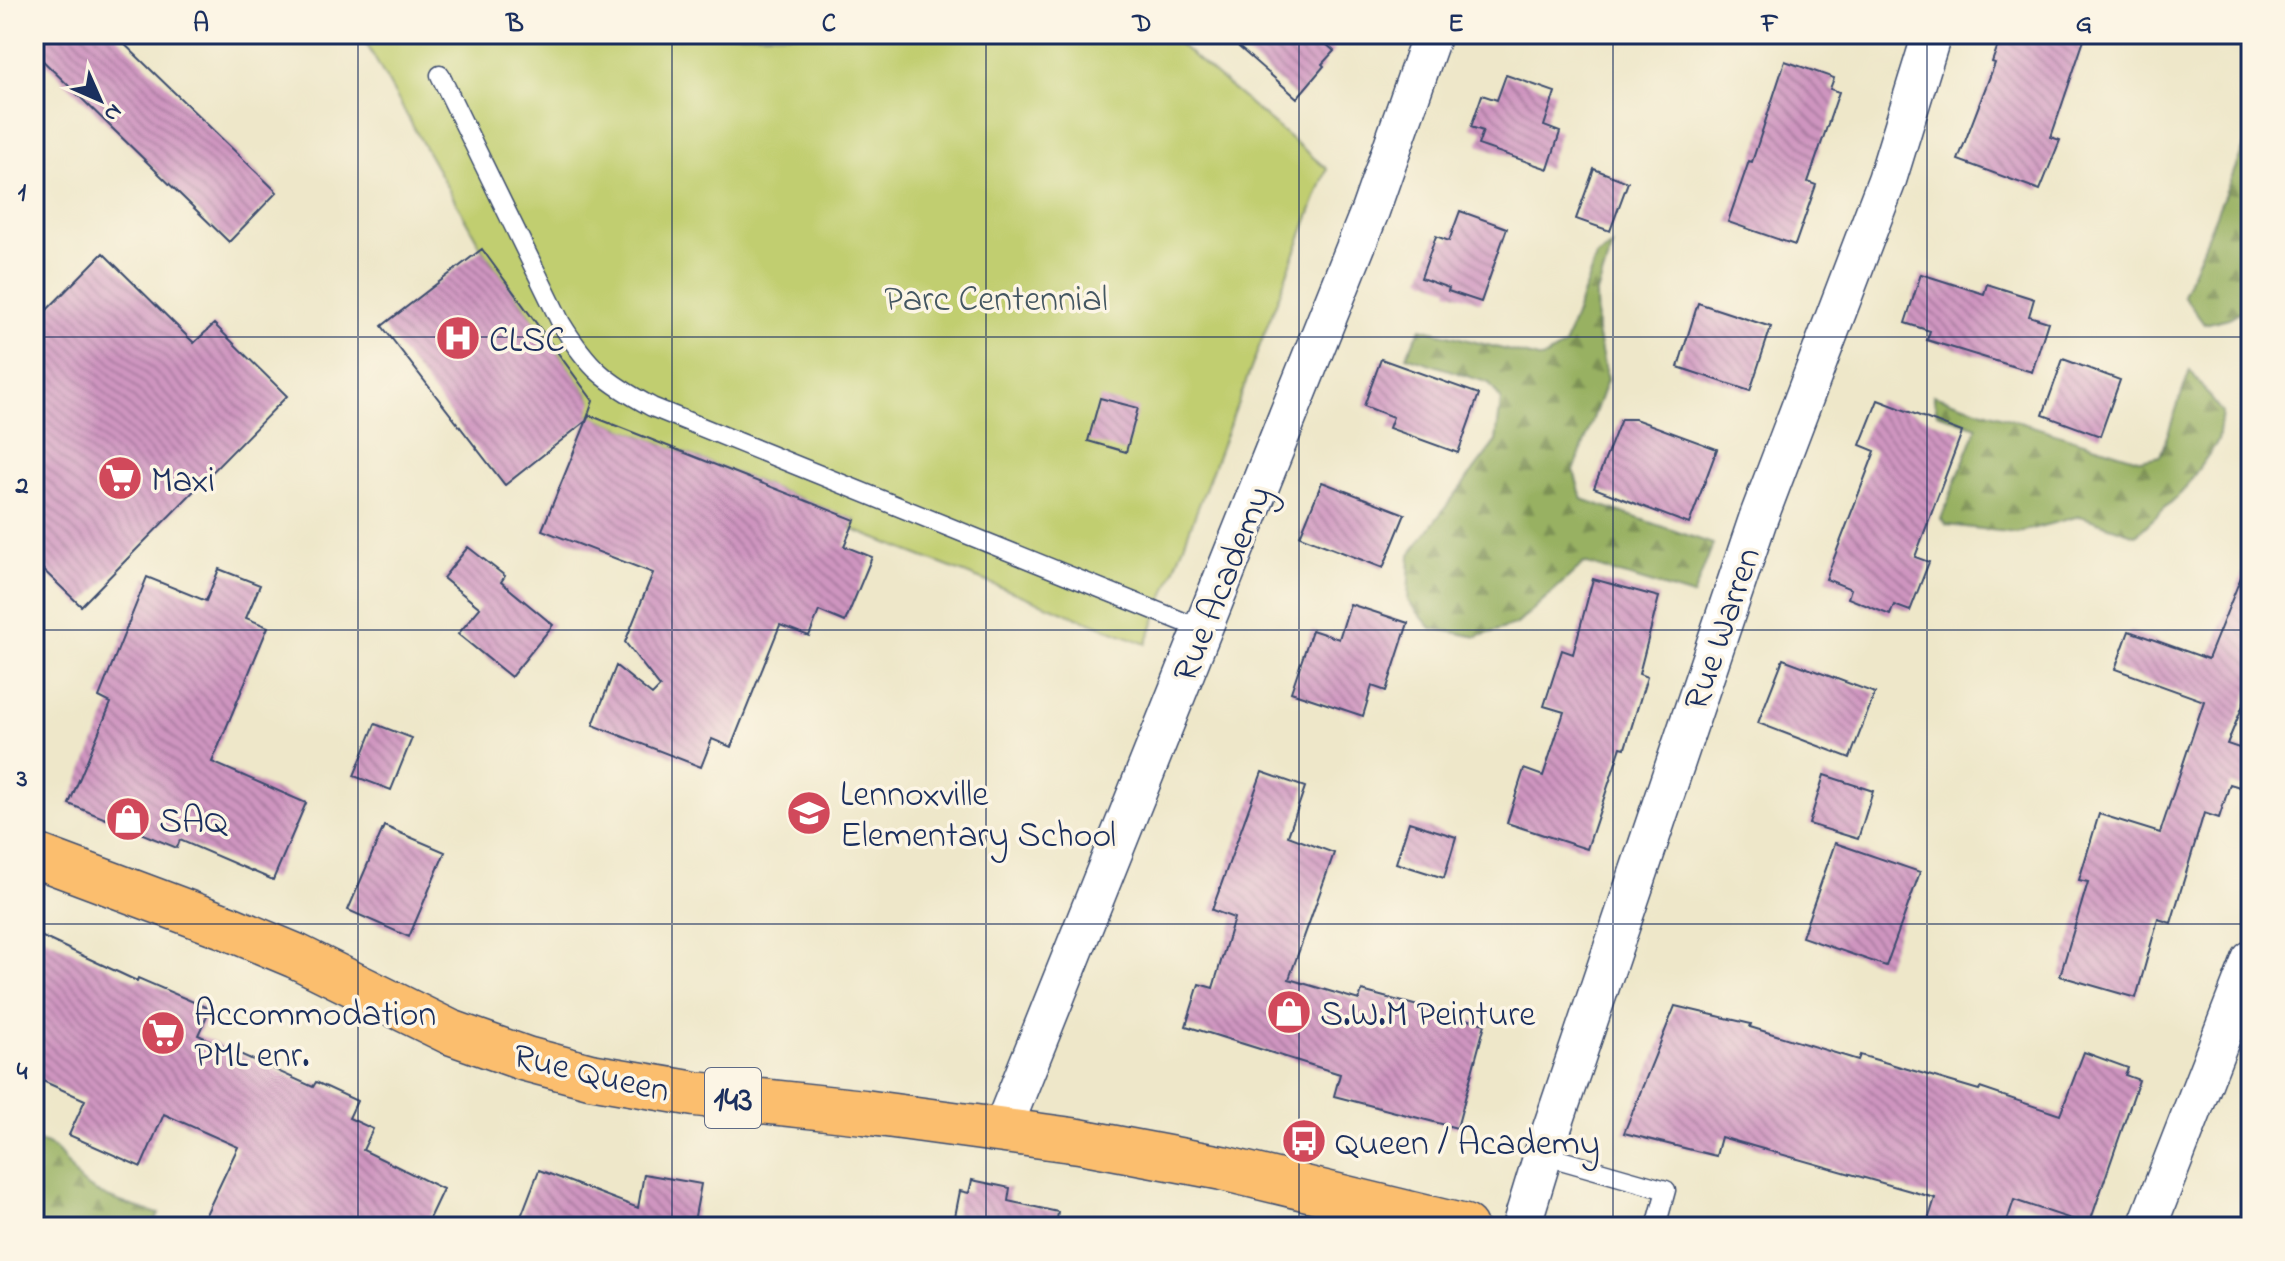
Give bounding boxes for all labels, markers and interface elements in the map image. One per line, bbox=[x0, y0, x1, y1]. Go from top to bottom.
text: A bbox=[193, 6, 209, 44]
text: B bbox=[505, 6, 524, 44]
text: C bbox=[822, 6, 836, 44]
text: D bbox=[1131, 6, 1152, 44]
text: E bbox=[1448, 6, 1464, 44]
text: F bbox=[1760, 6, 1779, 44]
text: G bbox=[2076, 6, 2092, 44]
north arrow bbox=[60, 60, 140, 140]
text: N bbox=[95, 95, 129, 129]
text: 1 bbox=[18, 175, 27, 213]
park label: Parc Centennial bbox=[884, 275, 1108, 328]
hospital icon: CLSC bbox=[434, 314, 482, 362]
place label: CLSC bbox=[489, 316, 565, 369]
supermarket icon: Maxi bbox=[96, 454, 144, 502]
place label: Maxi bbox=[151, 456, 215, 509]
text: 2 bbox=[15, 468, 29, 506]
street label: Rue Academy bbox=[1161, 479, 1288, 691]
street label: Rue Warren bbox=[1672, 541, 1777, 718]
text: 3 bbox=[16, 761, 28, 799]
place label: Lennoxville Elementary School bbox=[840, 770, 1116, 864]
school or university icon: Lennoxville Elementary School bbox=[785, 789, 833, 837]
shop icon: SAQ bbox=[104, 795, 152, 843]
place label: SAQ bbox=[159, 797, 228, 850]
shop icon: S.W.M Peinture bbox=[1265, 988, 1313, 1036]
place label: Accommodation PML enr. bbox=[194, 990, 436, 1084]
place label: S.W.M Peinture bbox=[1320, 990, 1536, 1043]
supermarket icon: Accommodation PML enr. bbox=[139, 1009, 187, 1057]
street label: Rue Queen bbox=[507, 1032, 674, 1119]
text: 4 bbox=[17, 1054, 28, 1092]
road number: 143 bbox=[705, 1068, 761, 1128]
bus stop icon: Queen / Academy bbox=[1280, 1117, 1328, 1165]
place label: Queen / Academy bbox=[1335, 1119, 1600, 1172]

